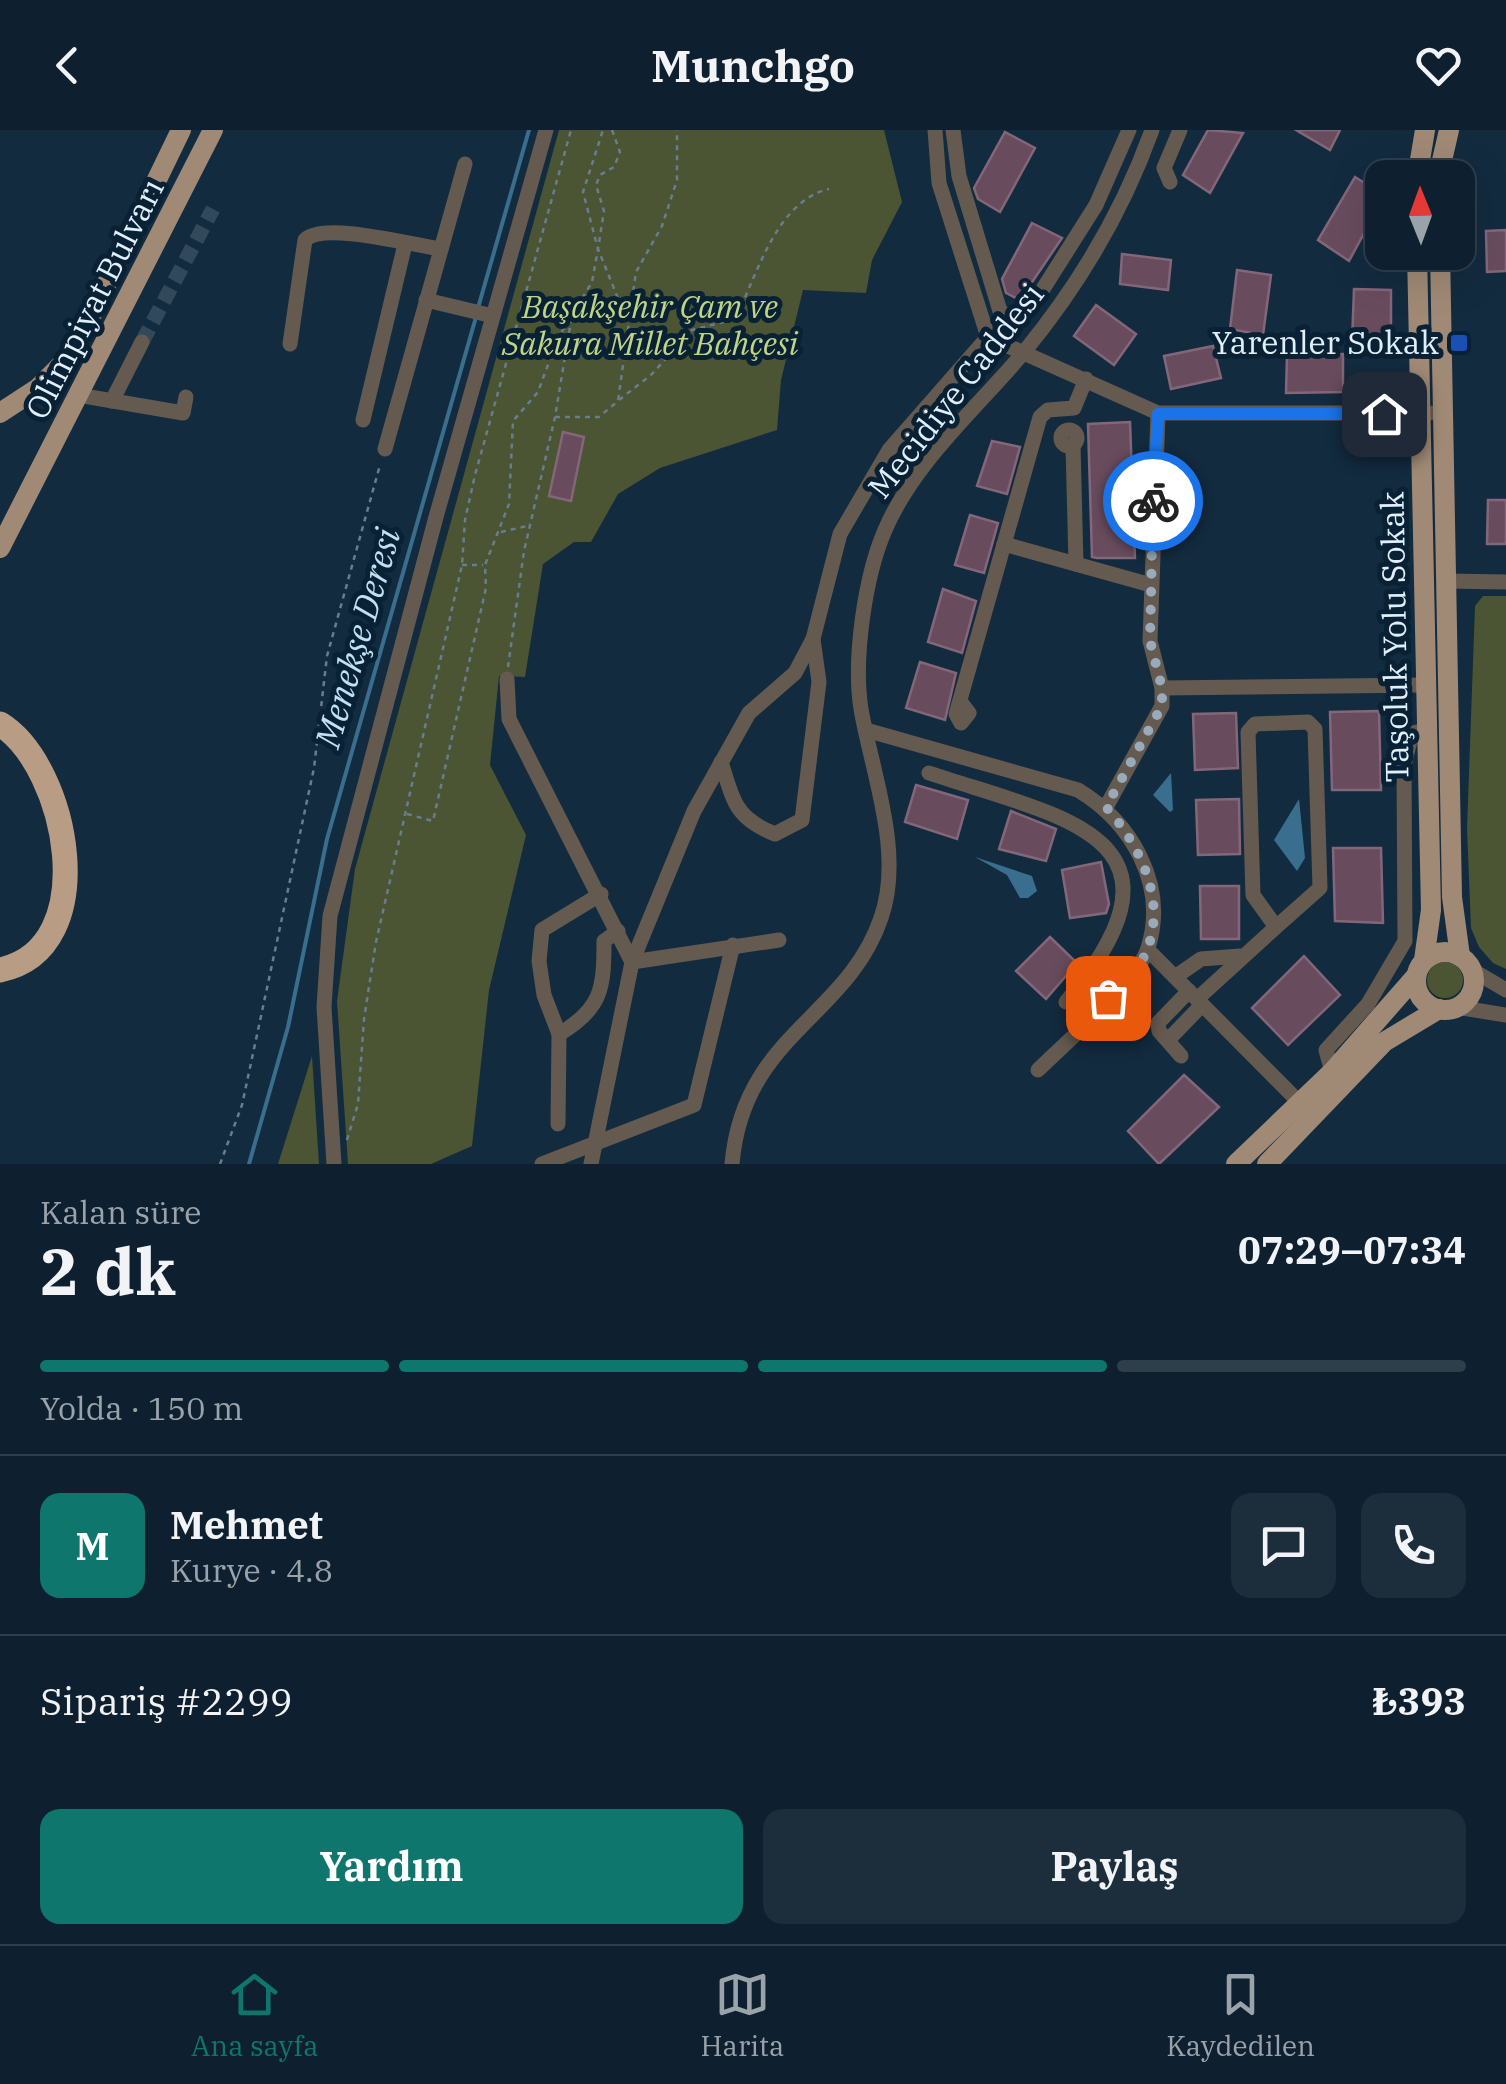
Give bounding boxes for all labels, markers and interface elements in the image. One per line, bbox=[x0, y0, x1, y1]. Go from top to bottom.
text: Munchgo bbox=[651, 36, 855, 94]
icon: back bbox=[40, 38, 95, 93]
icon: heart bbox=[1411, 38, 1466, 93]
north arrow bbox=[1365, 160, 1475, 270]
map controls bbox=[1365, 160, 1475, 270]
street label: Olimpiyat Bulvarı bbox=[15, 171, 173, 426]
street label: Mecidiye Caddesi bbox=[858, 274, 1052, 507]
park label: Başakşehir Çam ve Sakura Millet Bahçesi bbox=[501, 285, 799, 364]
place label: Yarenler Sokak bbox=[1212, 321, 1439, 363]
marker: Yarenler Sokak bbox=[1448, 332, 1470, 354]
pin bbox=[1342, 372, 1427, 457]
icon: home bbox=[1357, 387, 1412, 442]
courier bbox=[1103, 451, 1203, 551]
icon: bike bbox=[1126, 474, 1181, 529]
street label: Taşoluk Yolu Sokak bbox=[1370, 491, 1418, 783]
water label: Menekşe Deresi bbox=[303, 522, 410, 754]
pin bbox=[1066, 956, 1151, 1041]
icon: bag bbox=[1081, 971, 1136, 1026]
text: Kalan süre bbox=[40, 1191, 201, 1233]
text: 07:29–07:34 bbox=[1238, 1225, 1466, 1274]
text: 2 dk bbox=[40, 1228, 176, 1313]
text: Yolda · 150 m bbox=[40, 1387, 243, 1429]
button: chat bbox=[1231, 1493, 1336, 1598]
button: phone bbox=[1361, 1493, 1466, 1598]
text: Mehmet bbox=[170, 1500, 323, 1549]
text: M bbox=[75, 1521, 110, 1570]
text: Kurye · 4.8 bbox=[170, 1549, 333, 1591]
text: Sipariş #2299 bbox=[40, 1676, 293, 1725]
text: ₺393 bbox=[1372, 1676, 1466, 1725]
button: Yardım bbox=[40, 1809, 743, 1924]
button: Paylaş bbox=[763, 1809, 1466, 1924]
tab: Ana sayfa bbox=[191, 1967, 319, 2064]
tab: Harita bbox=[701, 1967, 784, 2064]
tab: Kaydedilen bbox=[1166, 1967, 1315, 2064]

